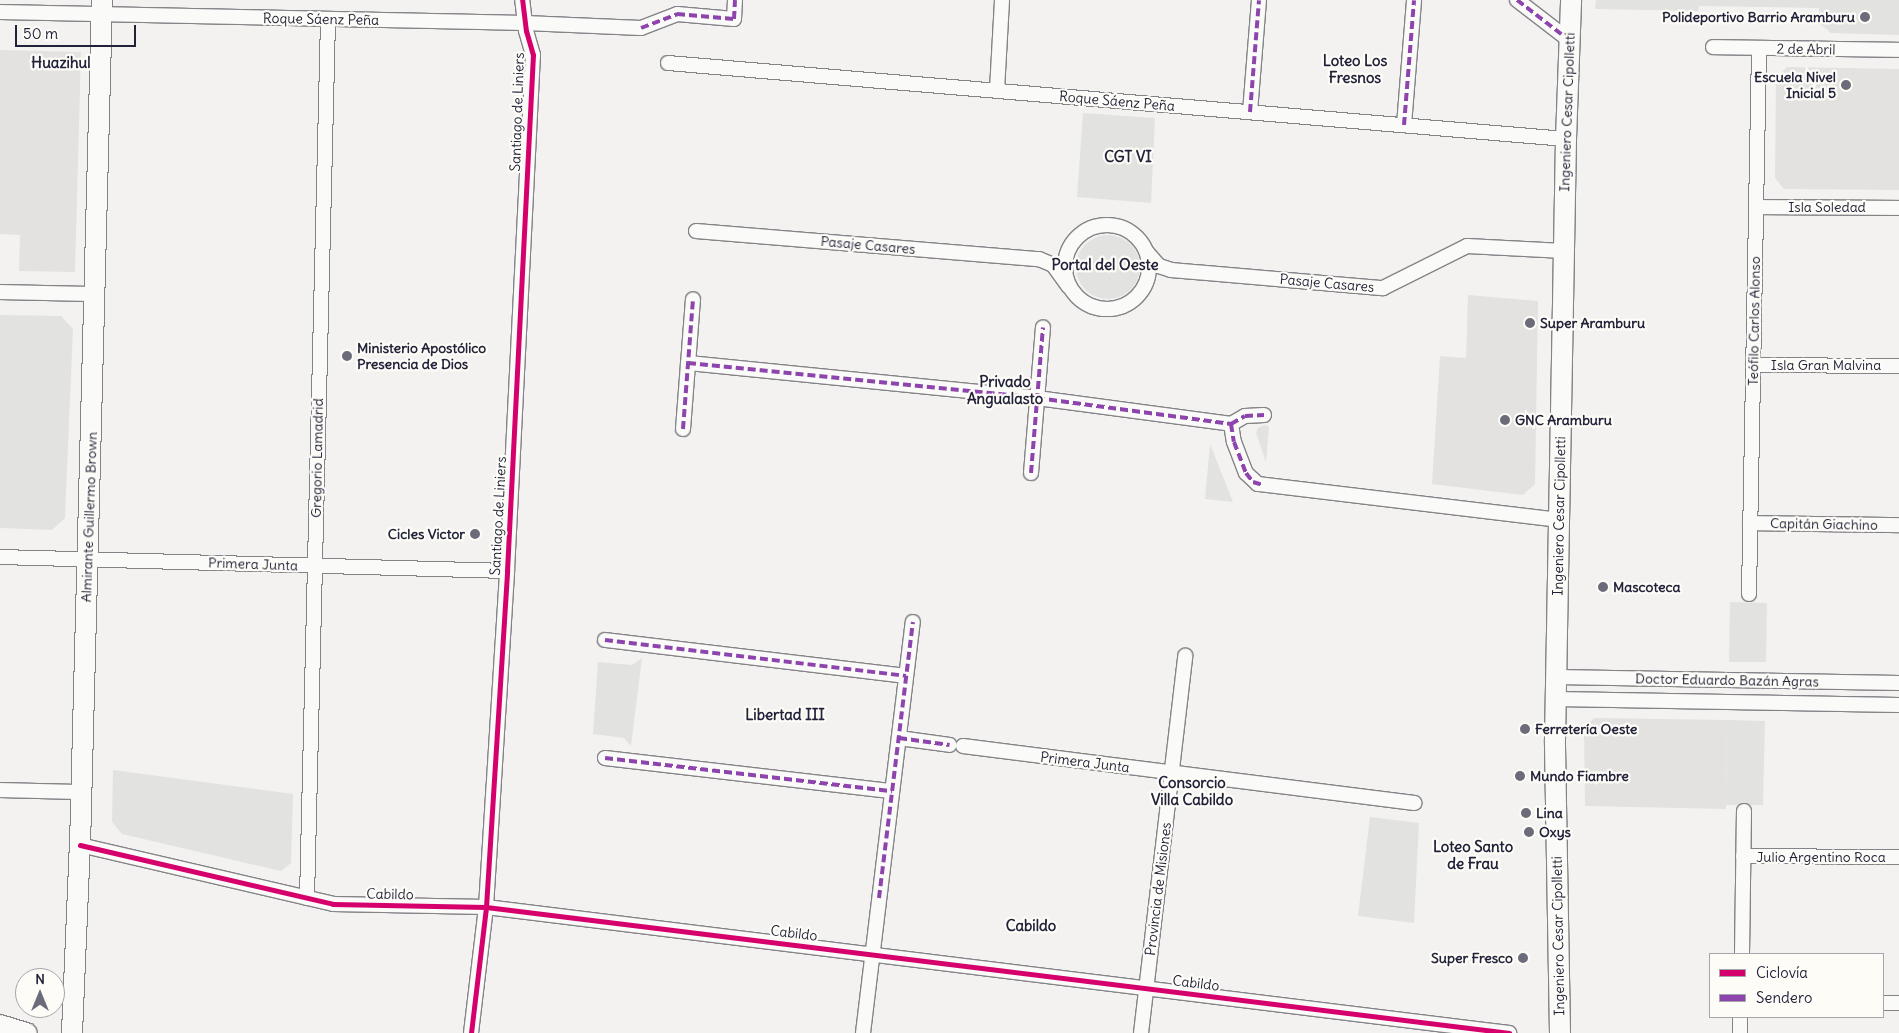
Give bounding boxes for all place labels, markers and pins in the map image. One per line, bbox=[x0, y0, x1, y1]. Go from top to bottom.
place label: Polideportivo Barrio Aramburu bbox=[1662, 9, 1855, 25]
marker: Polideportivo Barrio Aramburu bbox=[1859, 11, 1871, 23]
place label: Escuela Nivel Inicial 5 bbox=[1754, 69, 1836, 102]
marker: Escuela Nivel Inicial 5 bbox=[1840, 79, 1852, 91]
place label: Super Aramburu bbox=[1540, 315, 1645, 331]
marker: Super Aramburu bbox=[1524, 317, 1536, 329]
place label: Ministerio Apostólico Presencia de Dios bbox=[357, 340, 486, 372]
marker: Ministerio Apostólico Presencia de Dios bbox=[341, 350, 353, 362]
place label: GNC Aramburu bbox=[1515, 412, 1612, 428]
marker: GNC Aramburu bbox=[1499, 414, 1511, 426]
place label: Cicles Victor bbox=[388, 526, 465, 542]
marker: Cicles Victor bbox=[469, 528, 481, 540]
place label: Mascoteca bbox=[1613, 579, 1681, 595]
marker: Mascoteca bbox=[1597, 581, 1609, 593]
place label: Ferretería Oeste bbox=[1535, 721, 1637, 737]
marker: Ferretería Oeste bbox=[1519, 723, 1531, 735]
place label: Mundo Fiambre bbox=[1530, 768, 1629, 784]
marker: Mundo Fiambre bbox=[1514, 770, 1526, 782]
place label: Lina bbox=[1536, 805, 1563, 821]
marker: Lina bbox=[1520, 807, 1532, 819]
place label: Oxys bbox=[1539, 824, 1571, 840]
marker: Oxys bbox=[1523, 826, 1535, 838]
place label: Super Fresco bbox=[1431, 950, 1513, 966]
marker: Super Fresco bbox=[1517, 952, 1529, 964]

